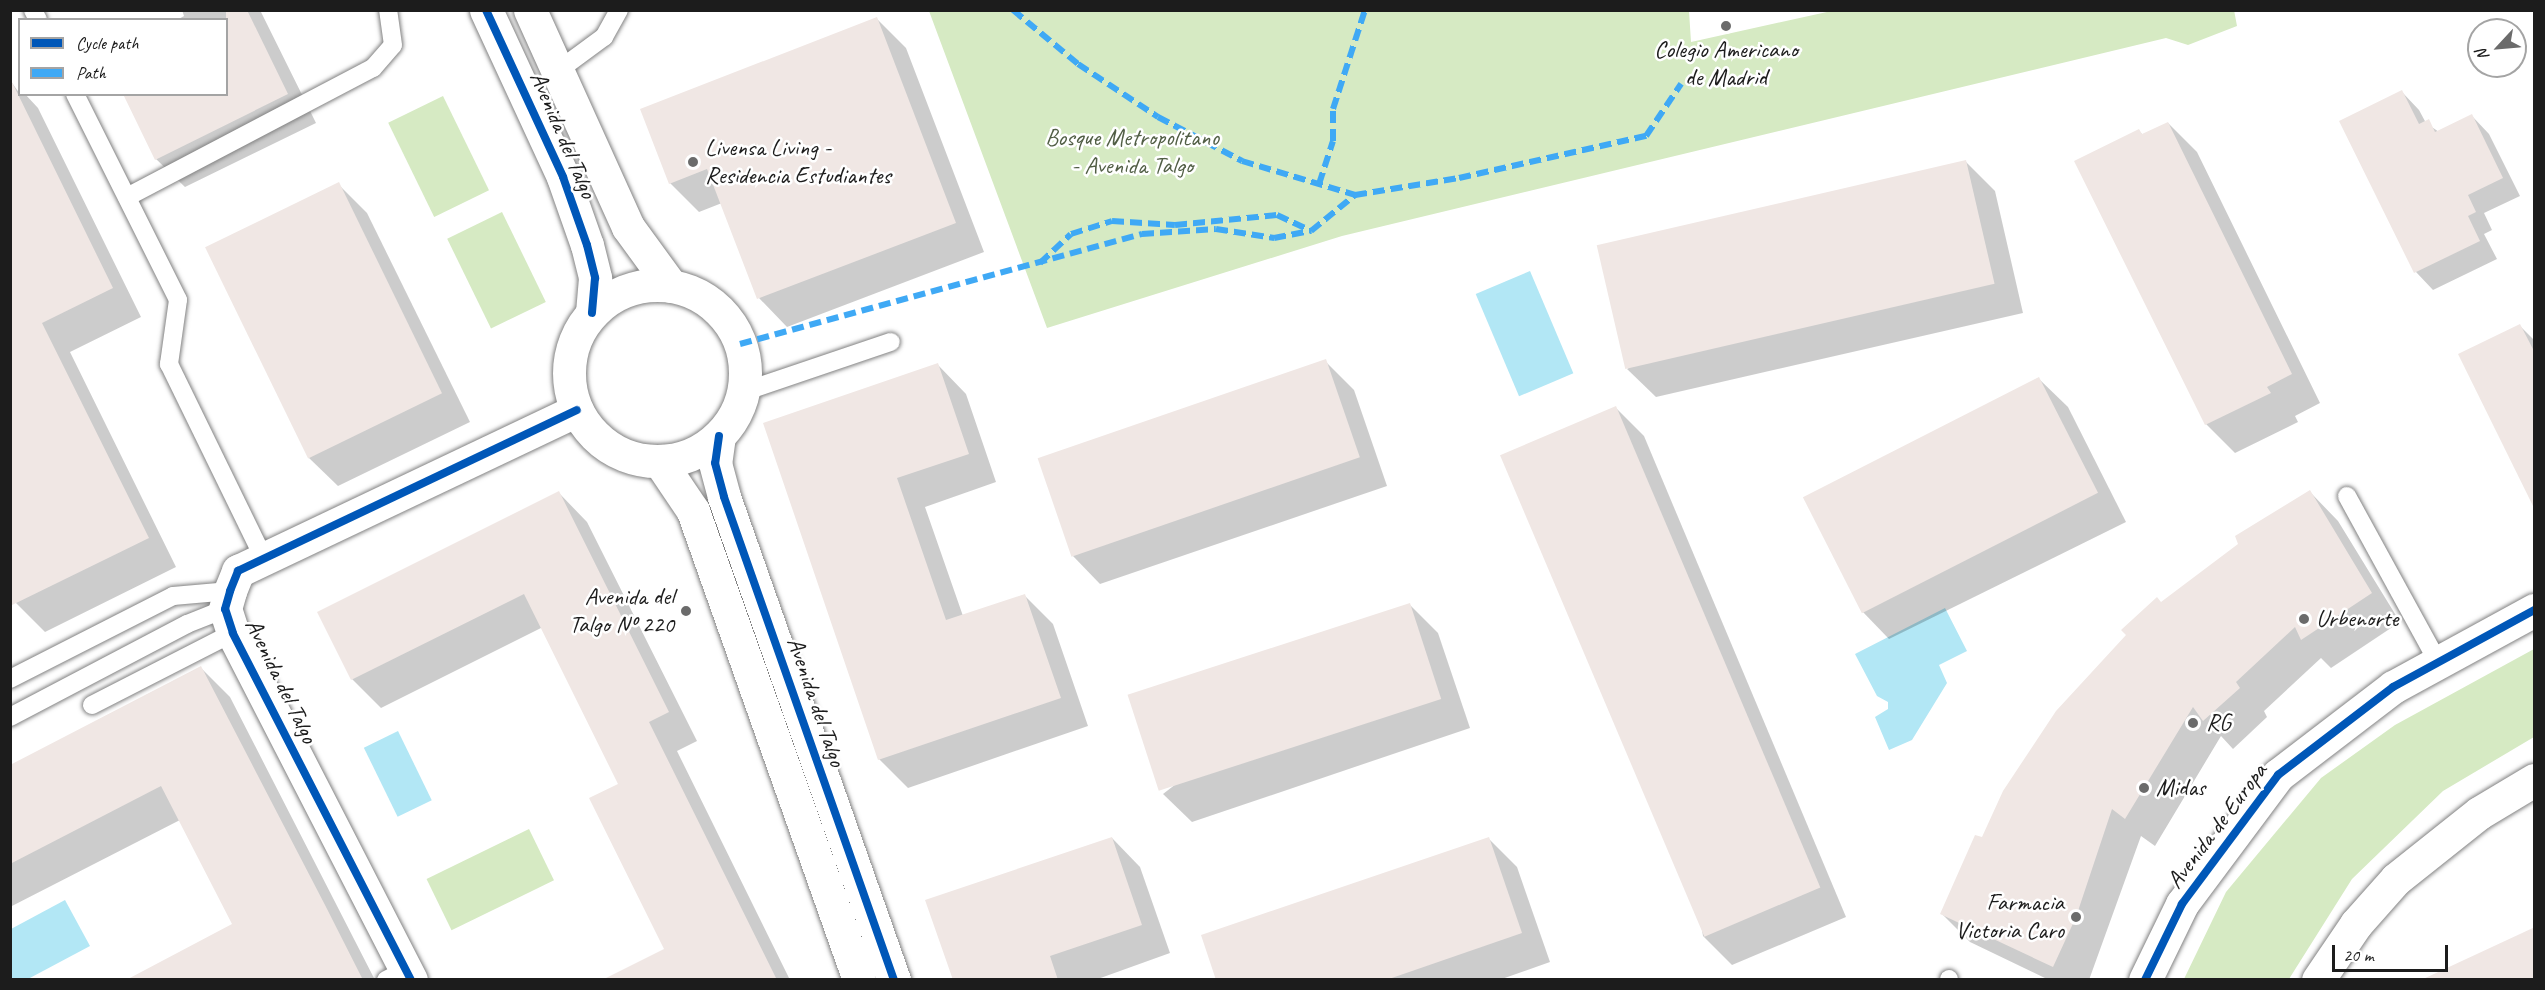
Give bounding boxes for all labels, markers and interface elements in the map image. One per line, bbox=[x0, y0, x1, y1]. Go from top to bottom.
legend bbox=[18, 18, 228, 96]
north arrow bbox=[2467, 18, 2527, 78]
marker: Colegio Americano de Madrid bbox=[1719, 19, 1733, 33]
text: Cycle path bbox=[76, 32, 138, 54]
place label: Colegio Americano de Madrid bbox=[1654, 36, 1798, 92]
text: N bbox=[2471, 46, 2494, 64]
text: Path bbox=[76, 62, 106, 84]
street label: Avenida del Talgo bbox=[523, 67, 603, 203]
park label: Bosque Metropolitano - Avenida Talgo bbox=[1045, 124, 1219, 180]
place label: Livensa Living - Residencia Estudiantes bbox=[705, 134, 891, 190]
marker: Livensa Living - Residencia Estudiantes bbox=[686, 155, 700, 169]
place label: Avenida del Talgo Nº 220 bbox=[568, 583, 674, 639]
marker: Avenida del Talgo Nº 220 bbox=[679, 604, 693, 618]
place label: Urbenorte bbox=[2316, 605, 2398, 633]
marker: Urbenorte bbox=[2297, 612, 2311, 626]
street label: Avenida del Talgo bbox=[238, 614, 324, 748]
street label: Avenida del Talgo bbox=[780, 633, 852, 771]
place label: RG bbox=[2206, 709, 2231, 737]
marker: RG bbox=[2184, 714, 2202, 732]
street label: Avenida de Europa bbox=[2161, 758, 2273, 894]
place label: Midas bbox=[2156, 774, 2205, 802]
marker: Midas bbox=[2137, 781, 2151, 795]
place label: Farmacia Victoria Caro bbox=[1954, 889, 2064, 945]
marker: Farmacia Victoria Caro bbox=[2069, 910, 2083, 924]
scale bar bbox=[2335, 933, 2450, 971]
text: 20 m bbox=[2343, 944, 2374, 966]

